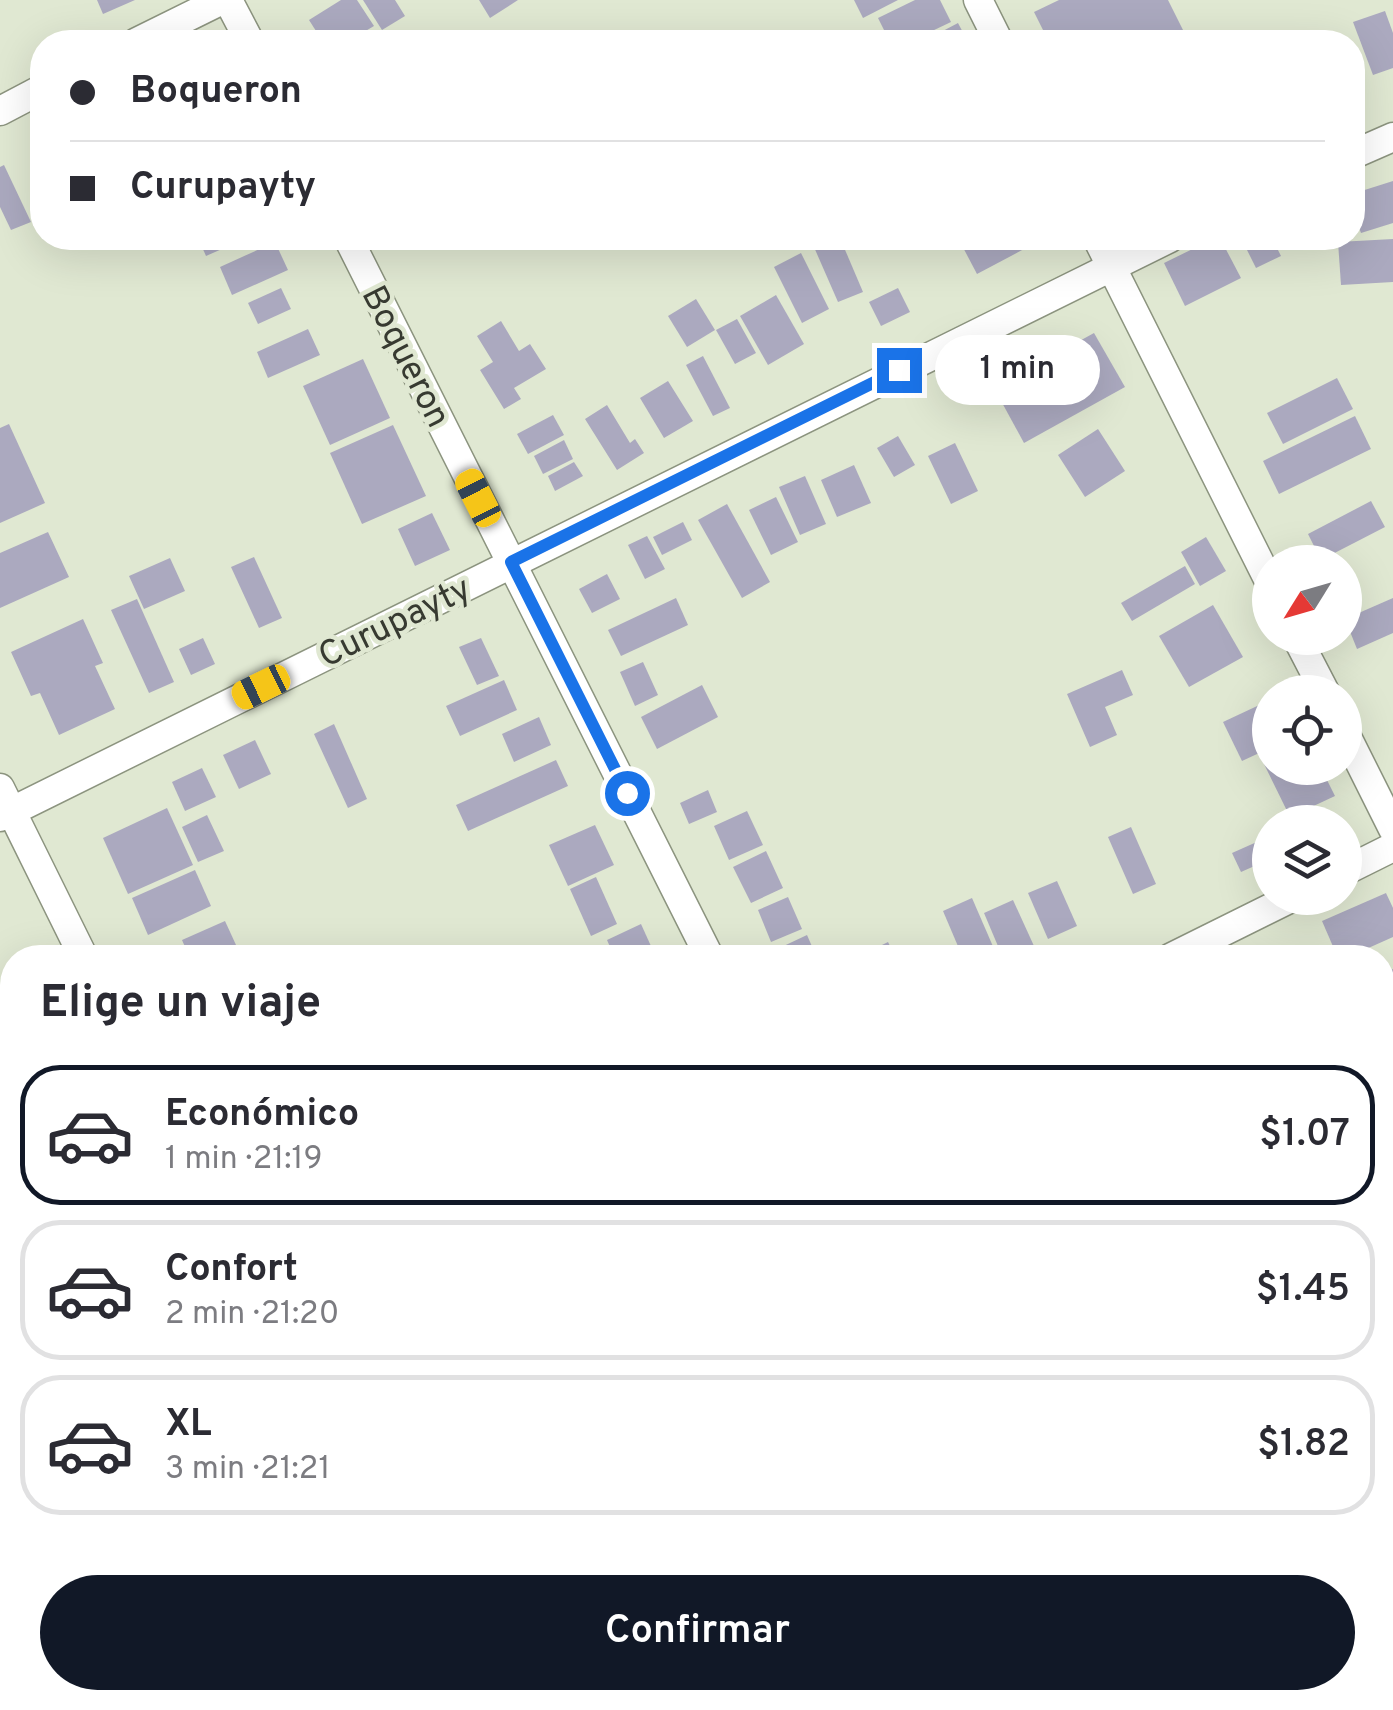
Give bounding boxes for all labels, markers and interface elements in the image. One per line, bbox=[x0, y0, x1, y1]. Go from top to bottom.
text: Boqueron bbox=[130, 68, 302, 117]
text: Curupayty bbox=[130, 164, 316, 213]
street label: Boqueron bbox=[350, 279, 459, 436]
callout: 1 min bbox=[934, 335, 1099, 405]
route end bbox=[877, 348, 922, 393]
text: 1 min bbox=[980, 350, 1055, 390]
car bbox=[451, 464, 505, 532]
north arrow bbox=[1252, 545, 1362, 655]
map controls bbox=[1252, 545, 1362, 915]
street label: Curupayty bbox=[312, 568, 479, 680]
car bbox=[227, 660, 295, 714]
button: locate bbox=[1252, 675, 1362, 785]
route start bbox=[605, 771, 650, 816]
button: layers bbox=[1252, 805, 1362, 915]
text: Elige un viaje bbox=[40, 976, 321, 1033]
icon: car bbox=[45, 1090, 135, 1180]
text: Económico bbox=[165, 1091, 359, 1140]
text: $1.07 bbox=[1259, 1111, 1350, 1160]
text: 1 min · 21:19 bbox=[165, 1140, 323, 1180]
icon: car bbox=[45, 1245, 135, 1335]
text: Confort bbox=[165, 1246, 298, 1295]
text: $1.45 bbox=[1256, 1266, 1350, 1315]
text: 2 min · 21:20 bbox=[165, 1295, 339, 1335]
icon: car bbox=[45, 1400, 135, 1490]
text: XL bbox=[165, 1401, 212, 1450]
text: $1.82 bbox=[1257, 1421, 1350, 1470]
text: 3 min · 21:21 bbox=[165, 1450, 330, 1490]
button: Confirmar bbox=[40, 1575, 1355, 1690]

